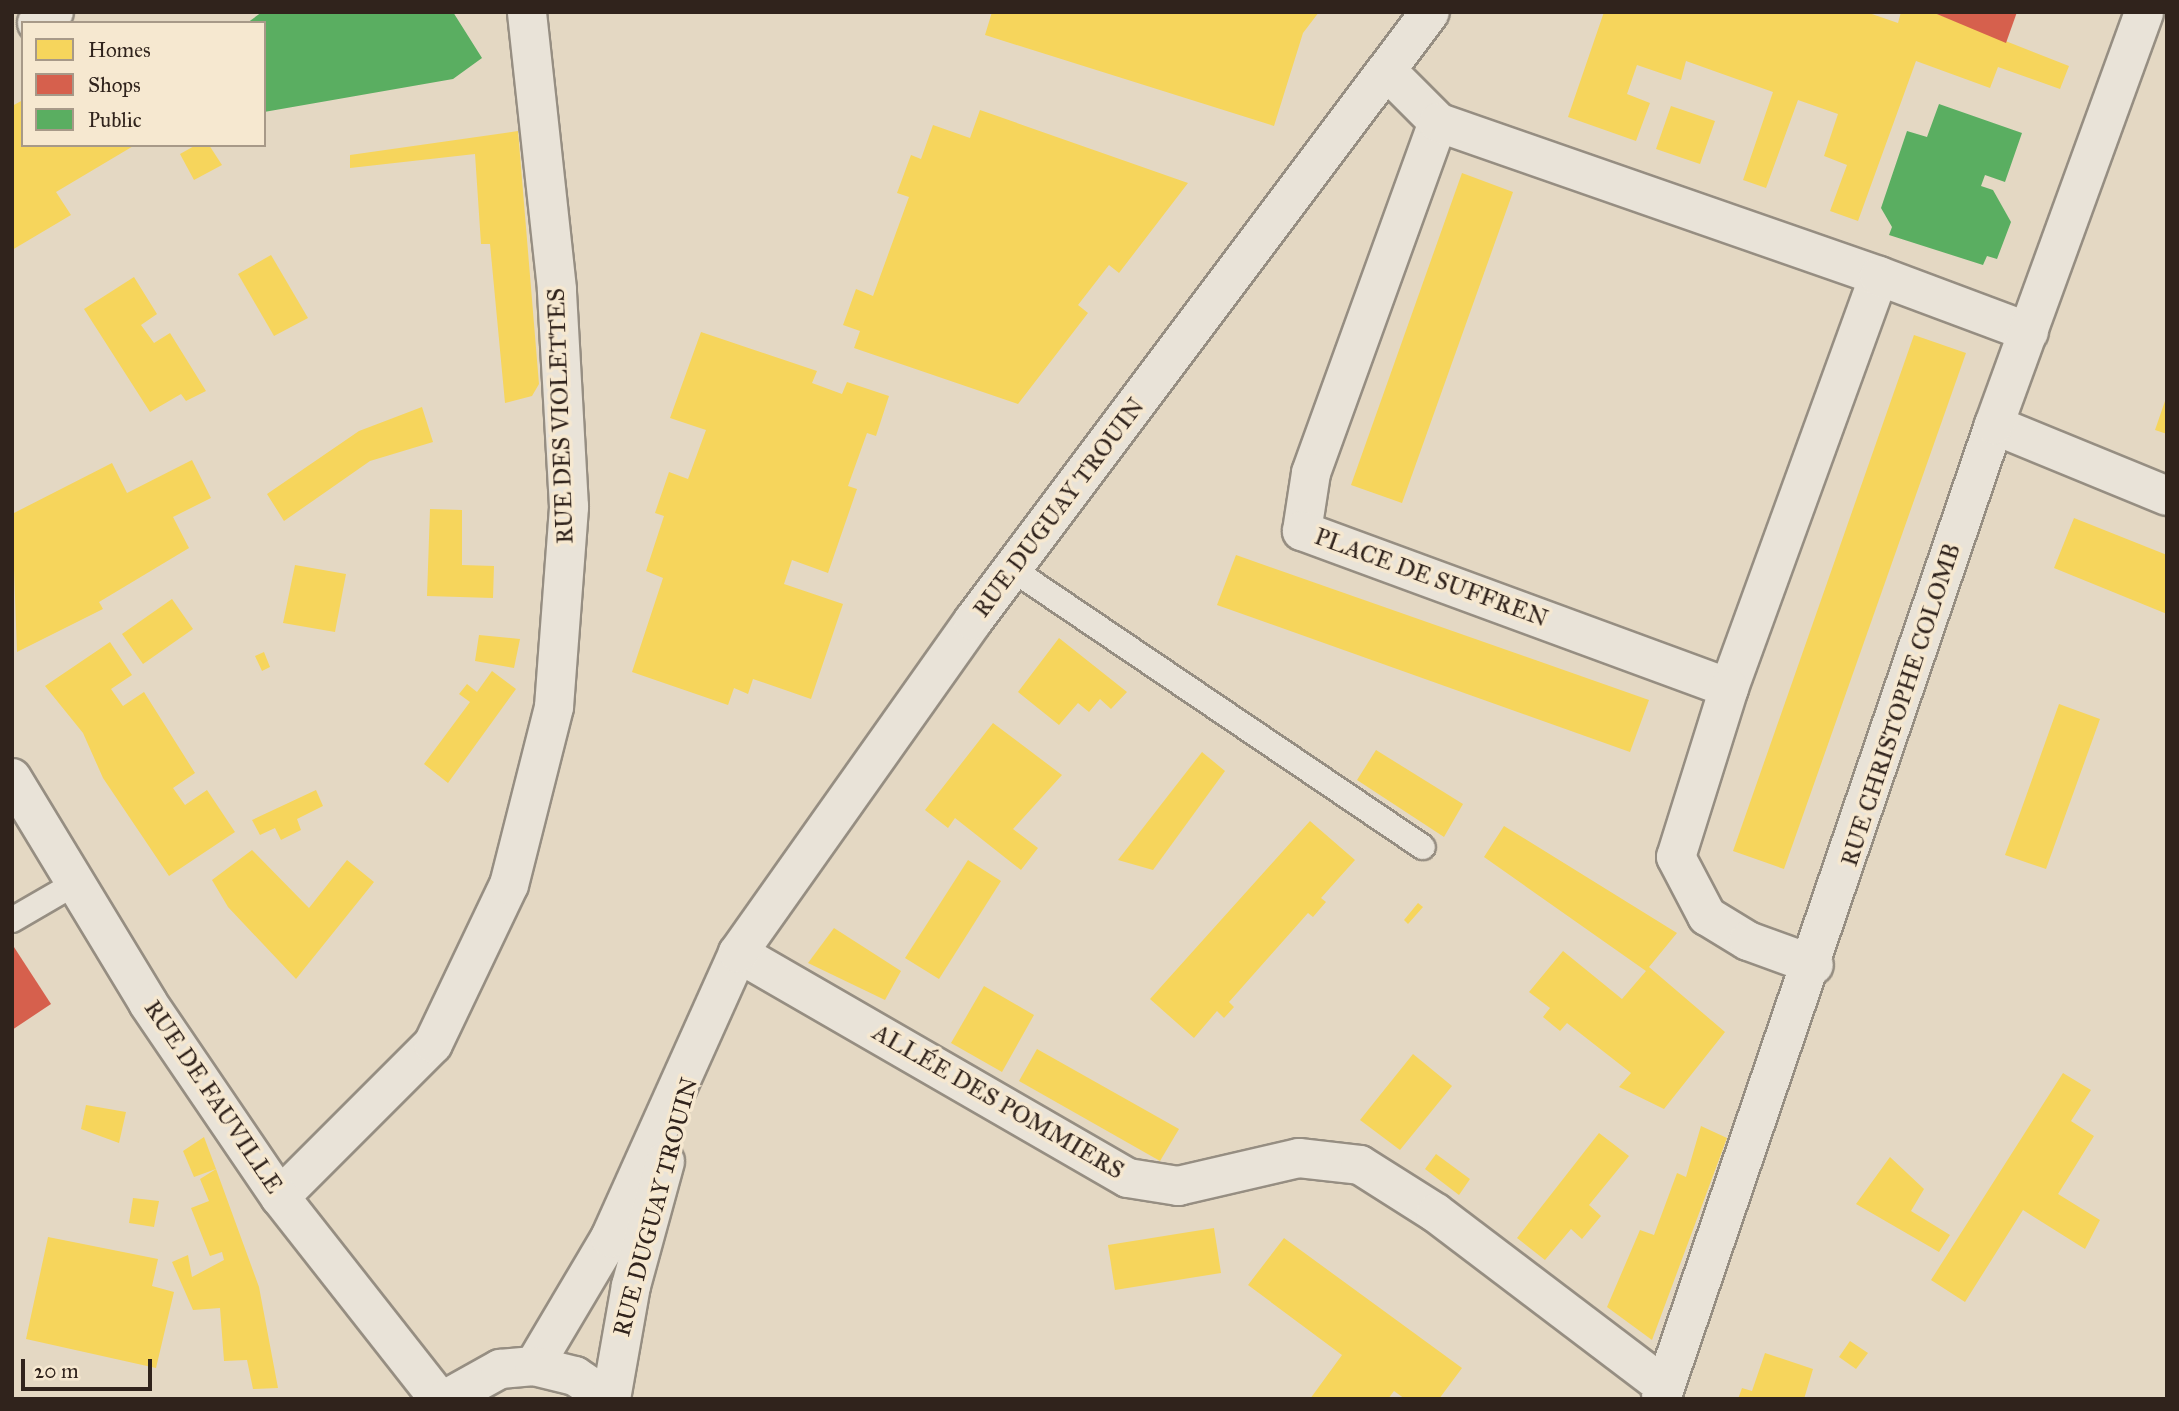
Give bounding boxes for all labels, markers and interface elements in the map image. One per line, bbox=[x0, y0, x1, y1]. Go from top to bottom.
legend bbox=[21, 21, 266, 147]
text: Homes bbox=[88, 37, 151, 63]
text: Shops bbox=[88, 72, 141, 98]
text: Public bbox=[88, 107, 142, 133]
street label: RUE DES VIOLETTES bbox=[542, 288, 580, 544]
street label: RUE DUGUAY TROUIN bbox=[967, 393, 1151, 623]
street label: PLACE DE SUFFREN bbox=[1310, 522, 1552, 634]
street label: RUE CHRISTOPHE COLOMB bbox=[1835, 540, 1967, 870]
street label: RUE DE FAUVILLE bbox=[138, 995, 288, 1199]
street label: ALLÉE DES POMMIERS bbox=[867, 1018, 1129, 1186]
street label: RUE DUGUAY TROUIN bbox=[608, 1074, 704, 1340]
scale bar bbox=[24, 1344, 156, 1388]
text: 20 m bbox=[34, 1358, 79, 1384]

